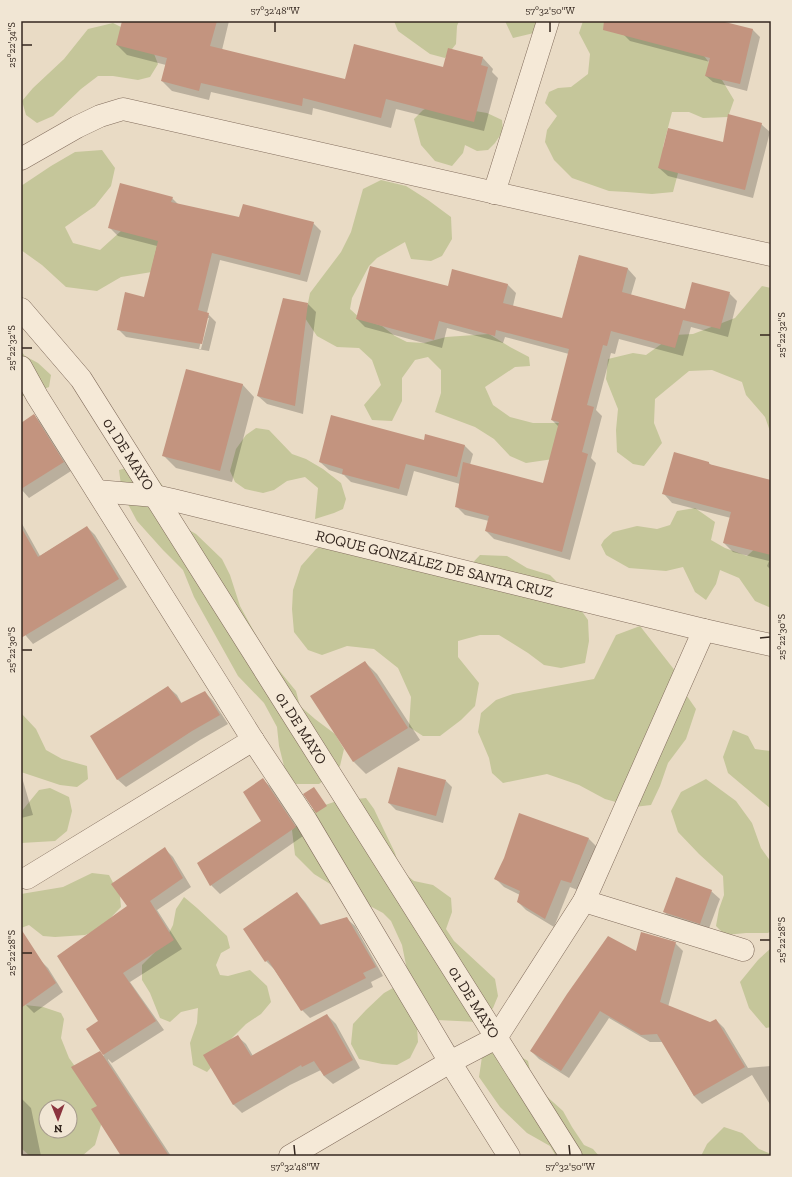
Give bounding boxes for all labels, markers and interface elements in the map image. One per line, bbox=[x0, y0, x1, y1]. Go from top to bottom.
text: 57°32'48"W bbox=[250, 5, 300, 17]
text: 57°32'50"W bbox=[525, 5, 575, 17]
text: 25°22'34"S bbox=[6, 22, 18, 68]
text: 25°22'32"S bbox=[776, 312, 788, 358]
text: 25°22'32"S bbox=[6, 325, 18, 371]
street label: 01 DE MAYO bbox=[99, 415, 158, 494]
street label: ROQUE GONZÁLEZ DE SANTA CRUZ bbox=[314, 526, 556, 602]
text: 25°22'30"S bbox=[776, 614, 788, 660]
text: 25°22'30"S bbox=[6, 627, 18, 673]
street label: 01 DE MAYO bbox=[272, 689, 331, 768]
text: 25°22'28"S bbox=[776, 917, 788, 963]
text: 25°22'28"S bbox=[6, 930, 18, 976]
street label: 01 DE MAYO bbox=[445, 963, 504, 1042]
north arrow bbox=[38, 1099, 78, 1139]
text: N bbox=[53, 1122, 62, 1135]
text: 57°32'48"W bbox=[270, 1161, 320, 1173]
text: 57°32'50"W bbox=[545, 1161, 595, 1173]

